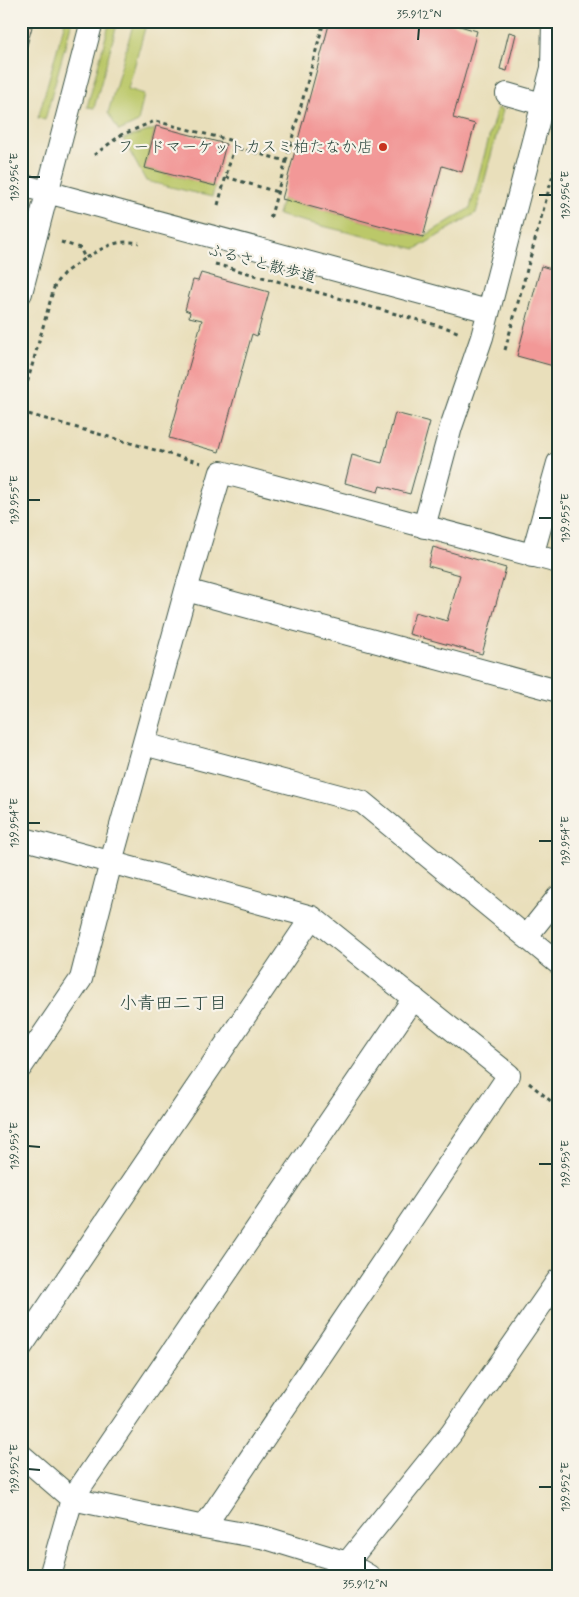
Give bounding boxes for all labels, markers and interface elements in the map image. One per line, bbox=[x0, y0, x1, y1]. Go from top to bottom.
text: 35.912°N bbox=[397, 7, 441, 23]
place label: フードマーケットカスミ柏たなか店 bbox=[118, 137, 373, 158]
marker: フードマーケットカスミ柏たなか店 bbox=[377, 141, 389, 153]
text: 139.956°E bbox=[7, 153, 23, 201]
text: 139.956°E bbox=[558, 171, 574, 219]
street label: ふるさと散歩道 bbox=[205, 239, 319, 289]
text: 139.955°E bbox=[7, 475, 23, 525]
text: 139.955°E bbox=[558, 493, 574, 543]
text: 139.954°E bbox=[7, 798, 23, 848]
text: 139.954°E bbox=[558, 816, 574, 866]
district label: 小青田二丁目 bbox=[119, 992, 227, 1016]
text: 139.953°E bbox=[7, 1122, 23, 1170]
text: 139.953°E bbox=[558, 1140, 574, 1188]
text: 139.952°E bbox=[7, 1444, 23, 1494]
text: 139.952°E bbox=[558, 1462, 574, 1512]
text: 35.912°N bbox=[343, 1577, 387, 1593]

